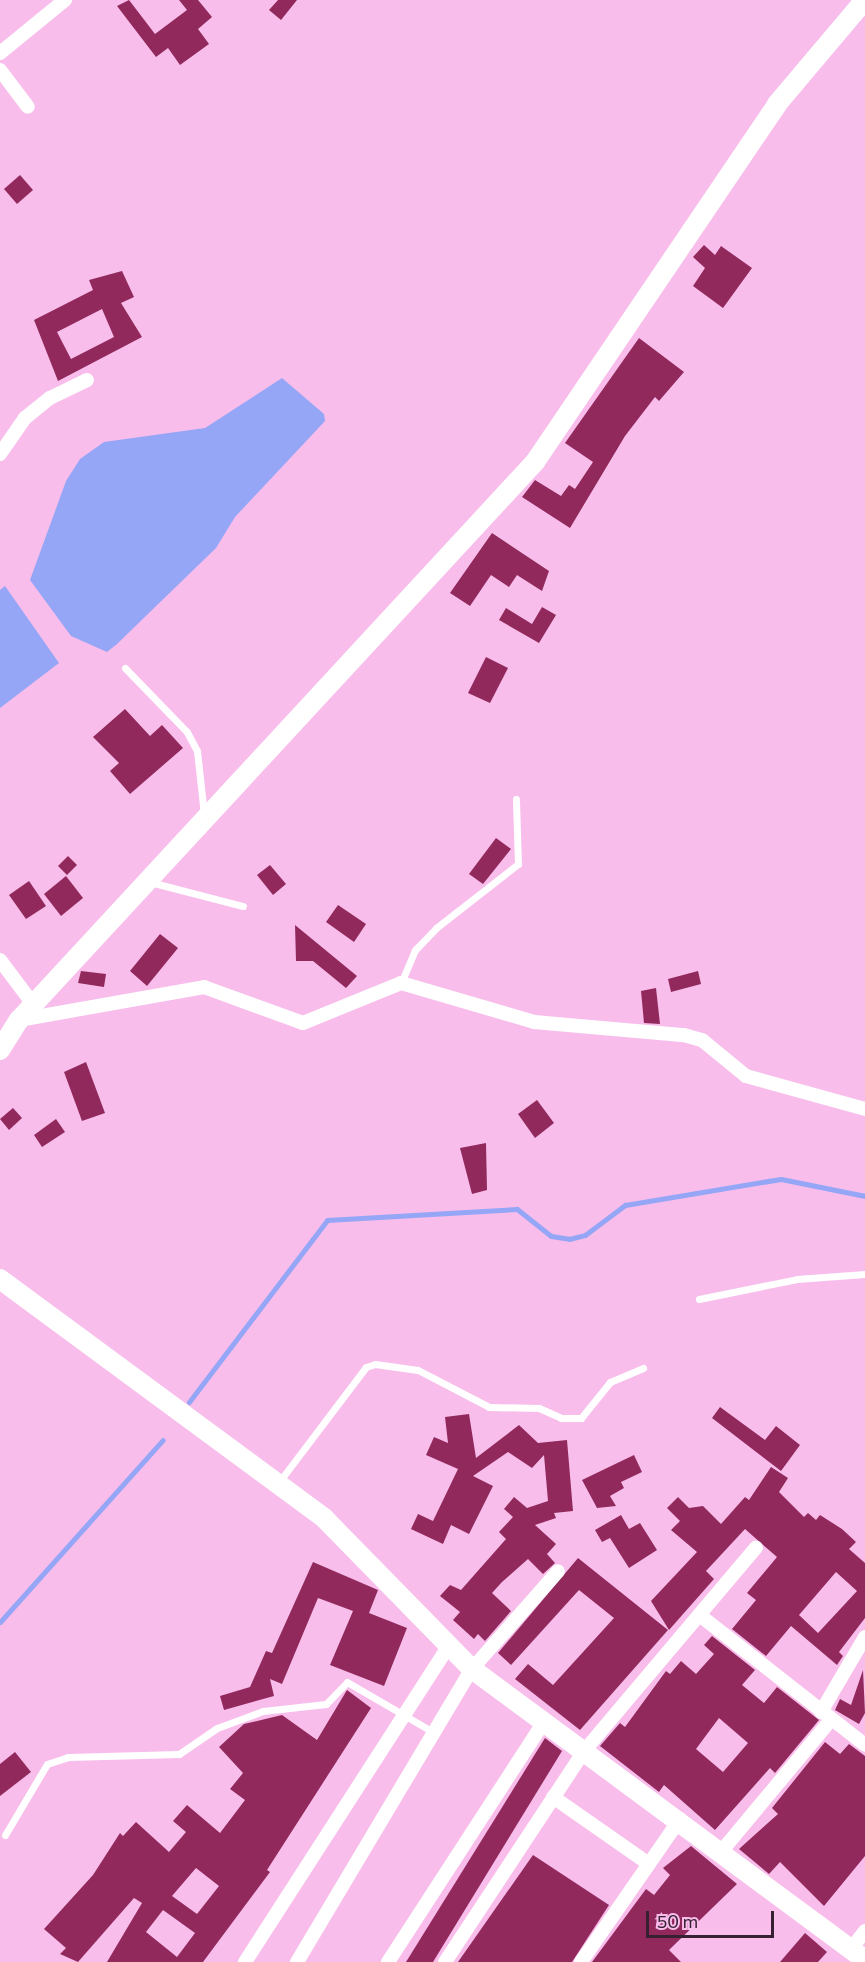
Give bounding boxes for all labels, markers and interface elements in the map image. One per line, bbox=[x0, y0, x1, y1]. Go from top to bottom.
scale bar bbox=[649, 1899, 776, 1937]
text: 50 m bbox=[657, 1910, 698, 1932]

